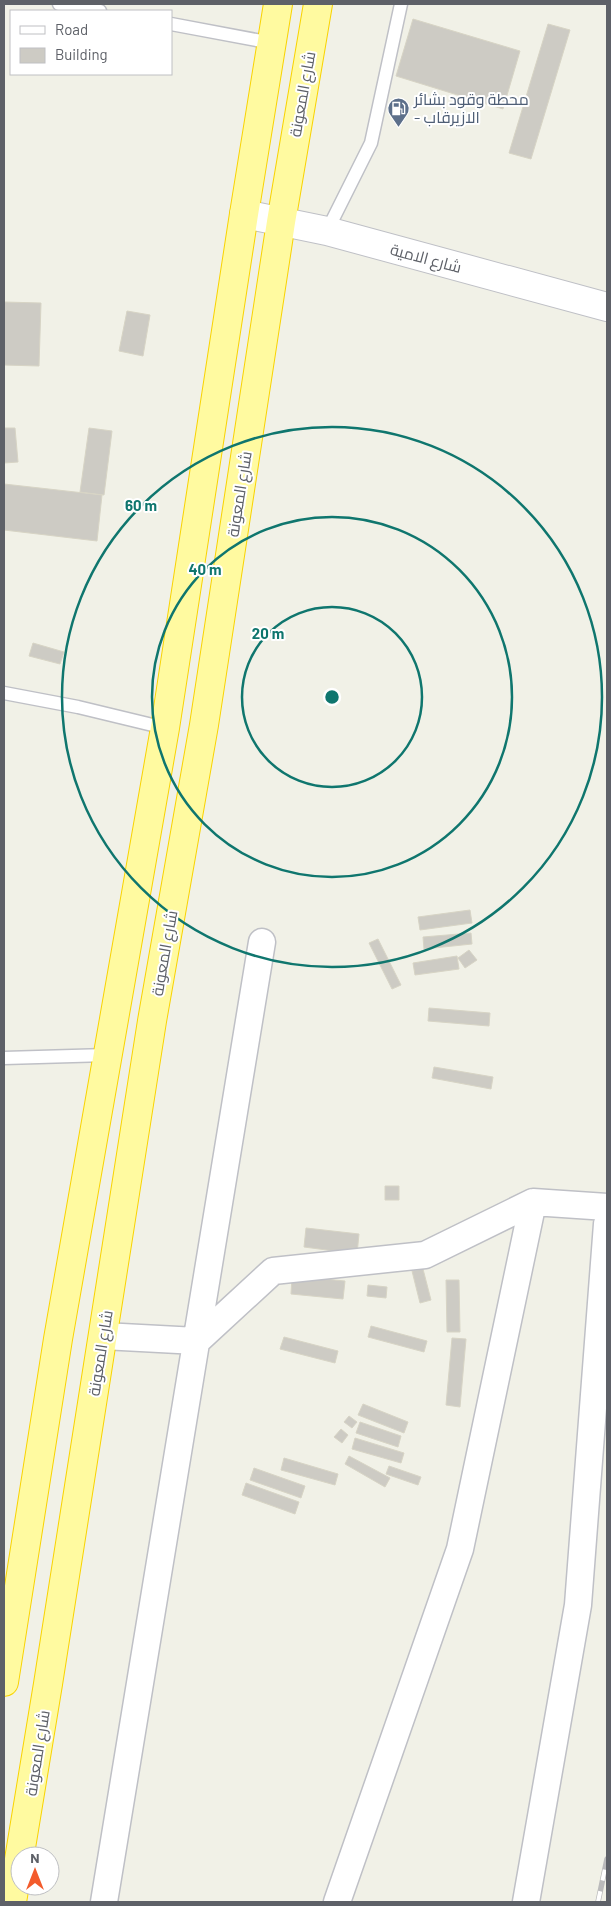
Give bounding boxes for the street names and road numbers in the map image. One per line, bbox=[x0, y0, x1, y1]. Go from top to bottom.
street label: شارع المعونة bbox=[285, 50, 321, 139]
street label: شارع الامية bbox=[388, 239, 464, 279]
street label: شارع المعونة bbox=[222, 450, 258, 539]
street label: شارع المعونة bbox=[147, 909, 183, 998]
street label: شارع المعونة bbox=[83, 1309, 119, 1398]
street label: شارع المعونة bbox=[20, 1709, 56, 1798]

